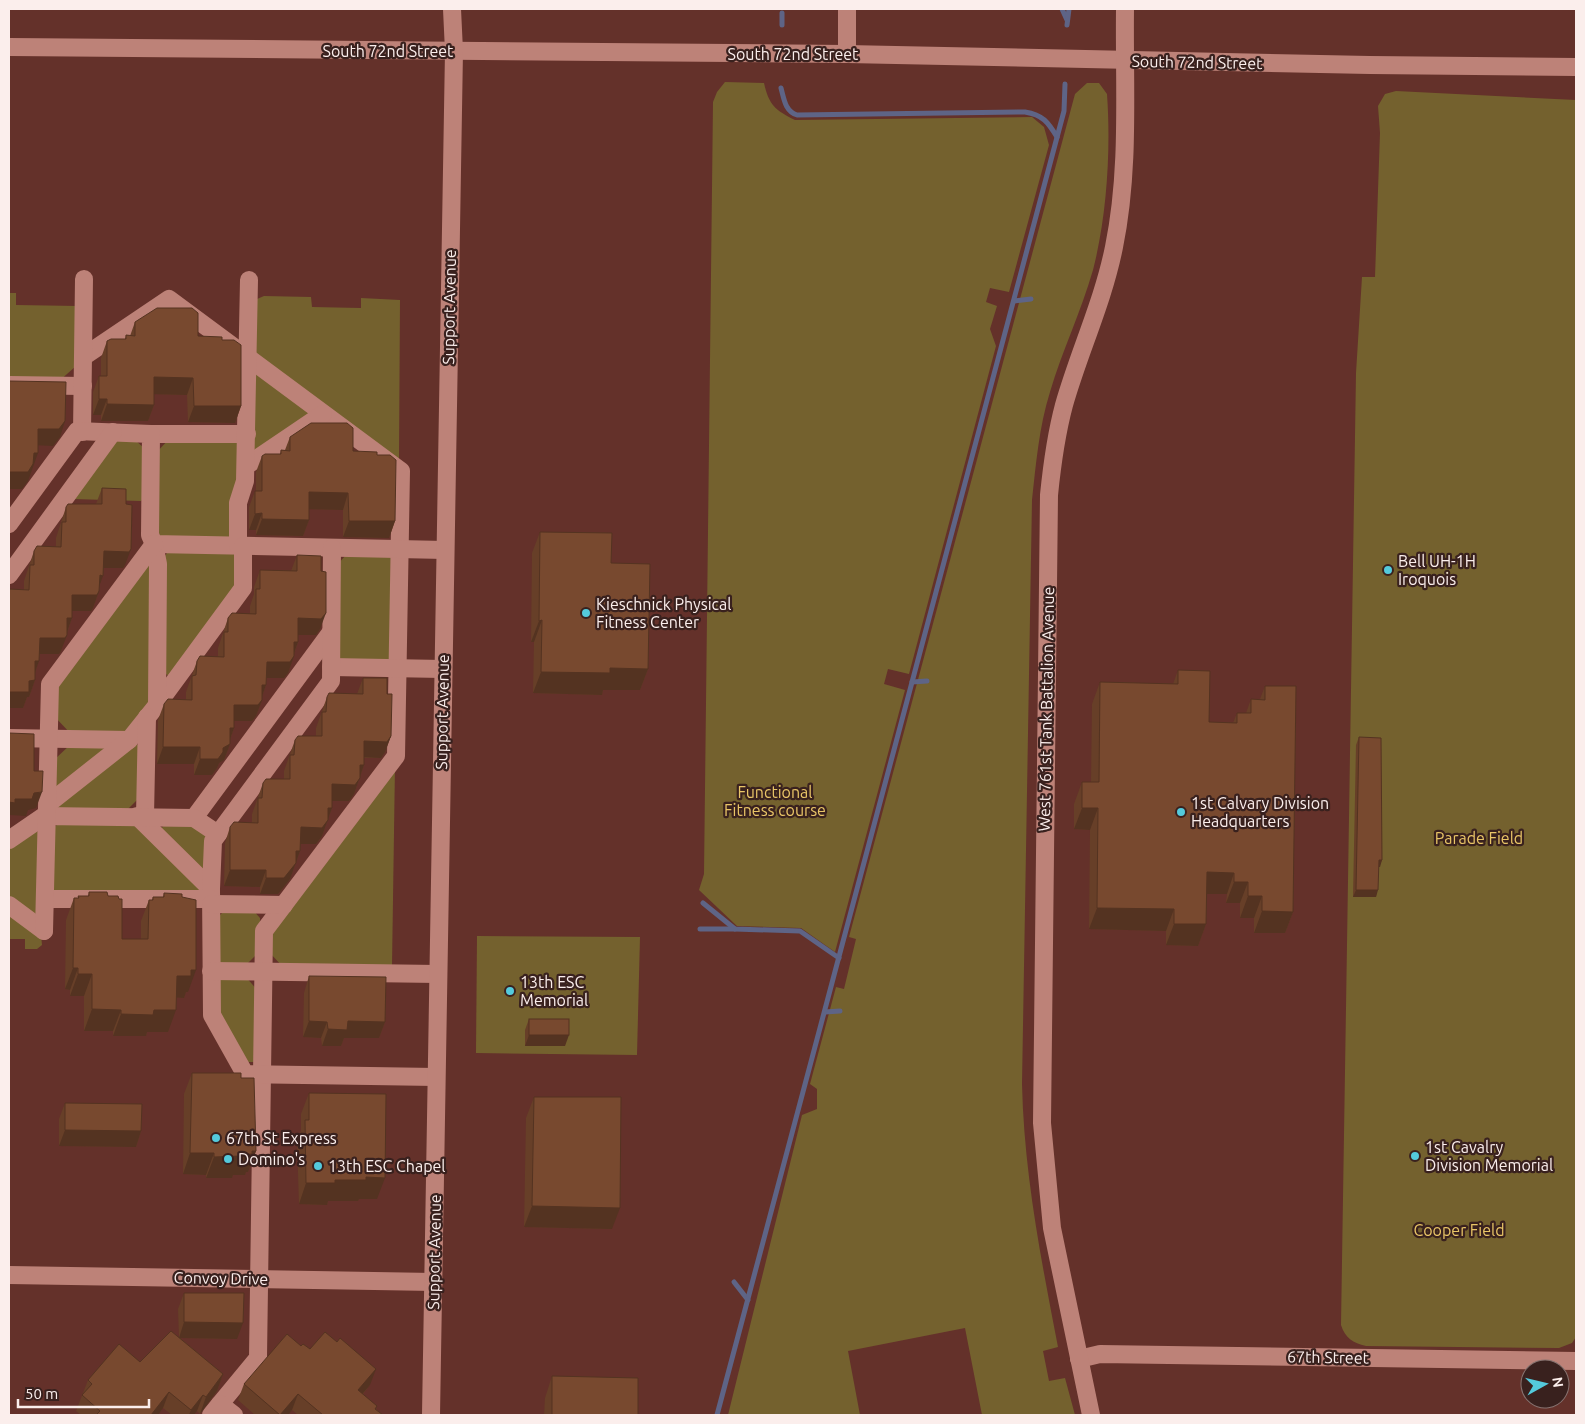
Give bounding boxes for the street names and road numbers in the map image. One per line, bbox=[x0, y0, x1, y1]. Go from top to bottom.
street label: South 72nd Street bbox=[323, 42, 454, 60]
street label: South 72nd Street bbox=[728, 45, 859, 63]
street label: South 72nd Street bbox=[1131, 52, 1263, 72]
street label: Support Avenue bbox=[439, 249, 459, 365]
street label: West 761st Tank Battalion Avenue bbox=[1035, 586, 1057, 832]
street label: Support Avenue bbox=[432, 654, 452, 770]
street label: Support Avenue bbox=[424, 1194, 444, 1310]
street label: Convoy Drive bbox=[174, 1268, 268, 1288]
street label: 67th Street bbox=[1287, 1347, 1370, 1367]

